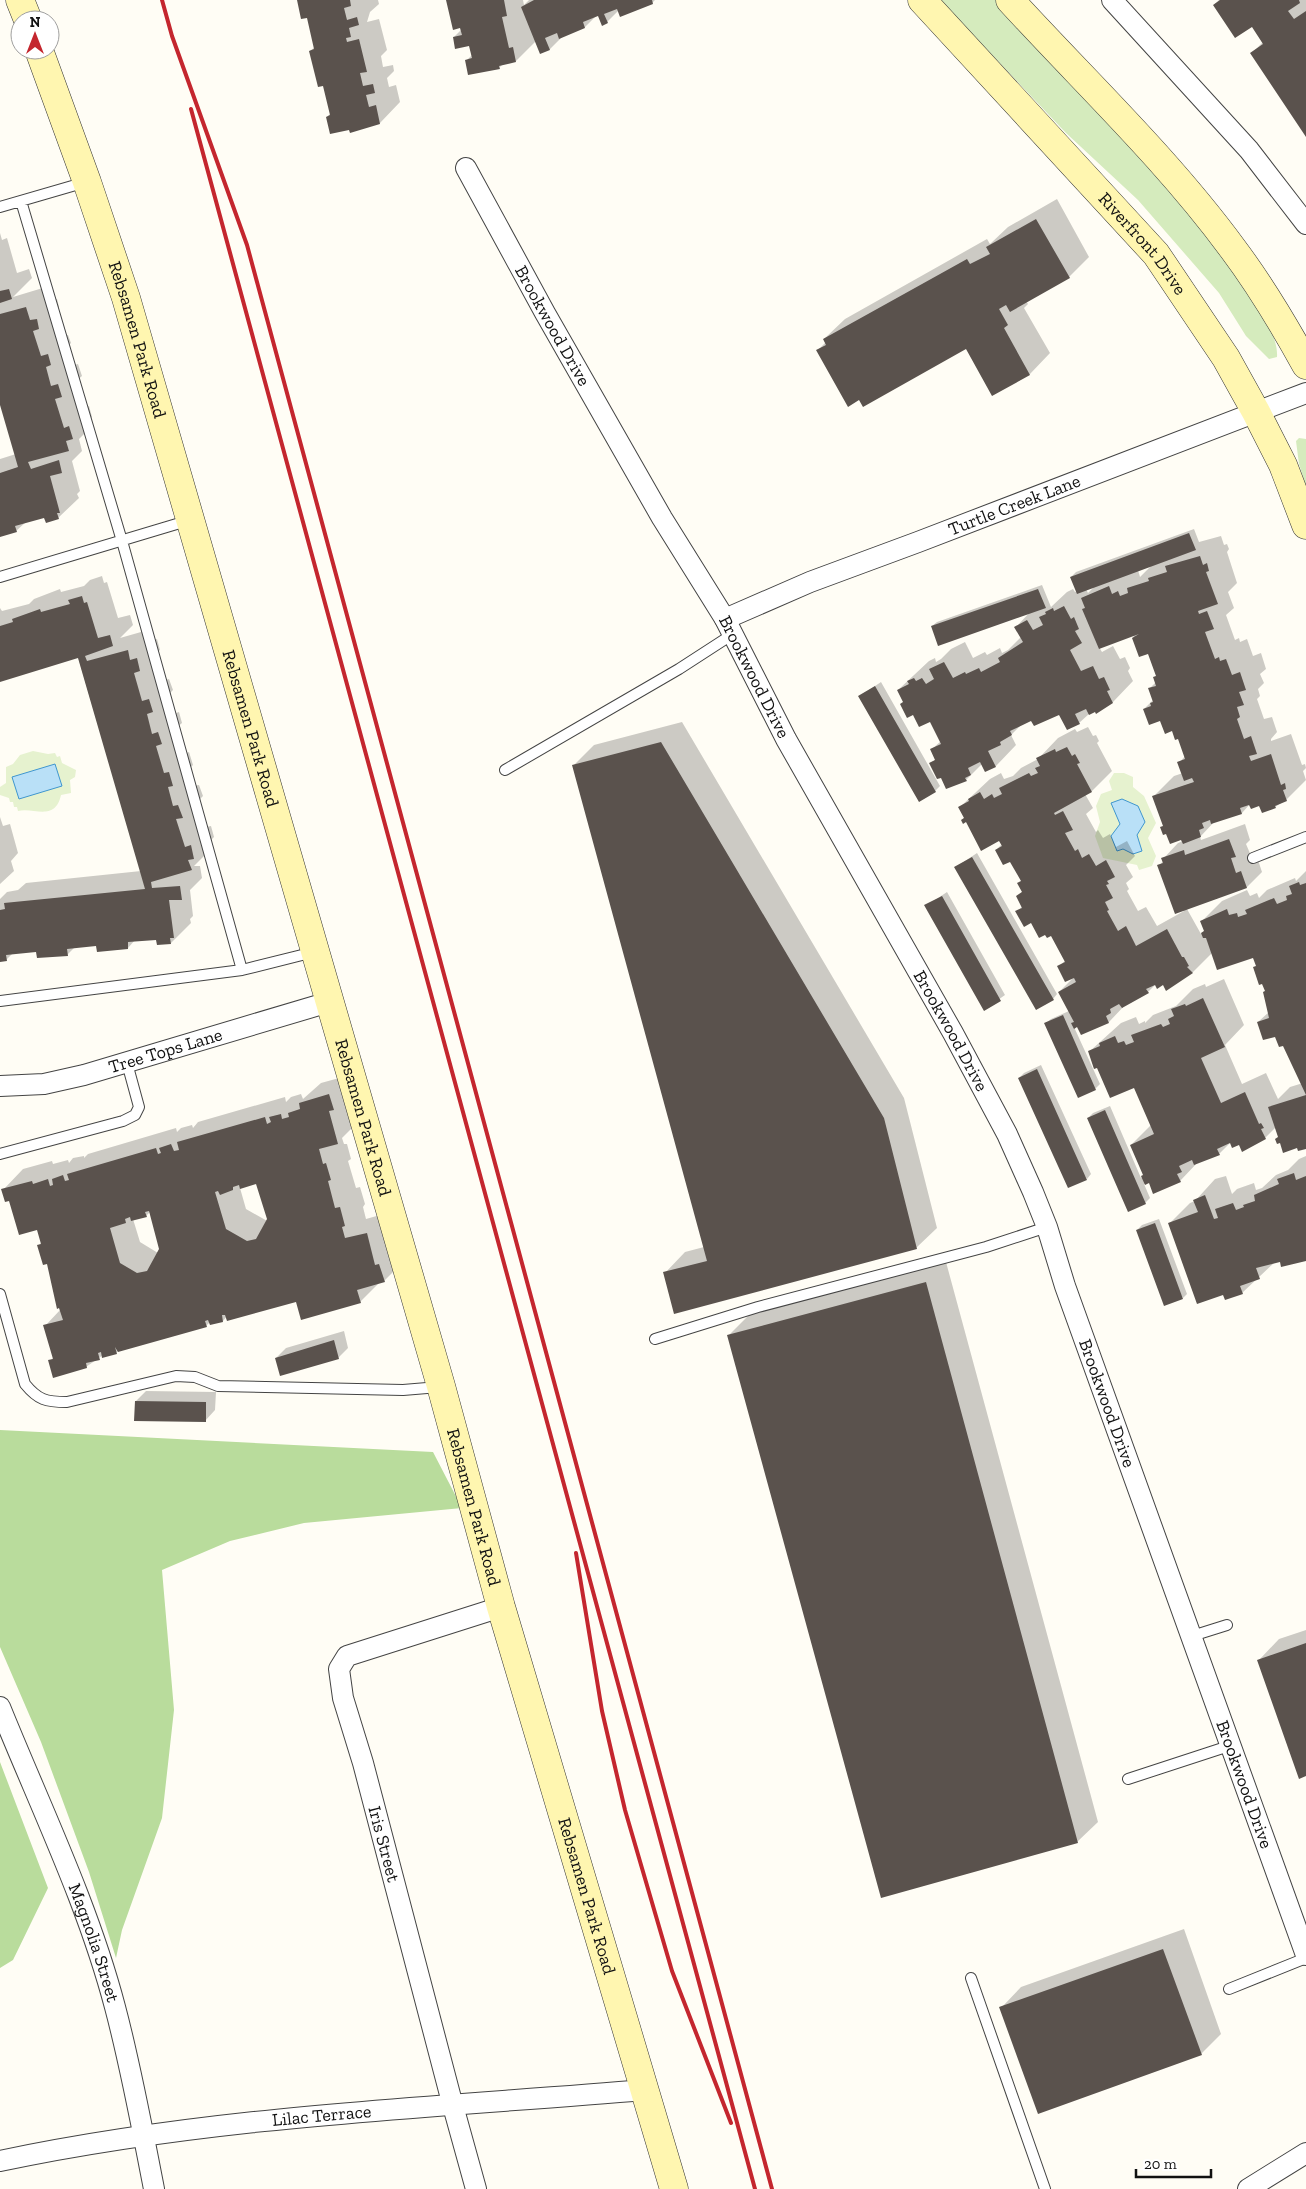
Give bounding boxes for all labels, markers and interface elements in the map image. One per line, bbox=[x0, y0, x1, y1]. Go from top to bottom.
north arrow bbox=[10, 10, 60, 60]
text: N bbox=[30, 14, 41, 31]
street label: Riverfront Drive bbox=[1094, 188, 1191, 299]
street label: Rebsamen Park Road bbox=[103, 258, 171, 421]
street label: Brookwood Drive bbox=[510, 262, 595, 390]
street label: Turtle Creek Lane bbox=[945, 470, 1083, 540]
street label: Brookwood Drive bbox=[714, 612, 795, 742]
street label: Rebsamen Park Road bbox=[217, 647, 284, 810]
street label: Brookwood Drive bbox=[909, 966, 993, 1095]
street label: Tree Tops Lane bbox=[106, 1023, 225, 1078]
street label: Rebsamen Park Road bbox=[330, 1036, 396, 1199]
street label: Brookwood Drive bbox=[1074, 1336, 1140, 1470]
street label: Rebsamen Park Road bbox=[442, 1426, 506, 1589]
street label: Brookwood Drive bbox=[1211, 1717, 1278, 1851]
street label: Iris Street bbox=[363, 1804, 405, 1885]
street label: Rebsamen Park Road bbox=[553, 1815, 621, 1977]
street label: Magnolia Street bbox=[64, 1880, 124, 2005]
street label: Lilac Terrace bbox=[271, 2100, 372, 2131]
scale bar bbox=[1136, 2146, 1211, 2178]
text: 20 m bbox=[1144, 2155, 1177, 2173]

